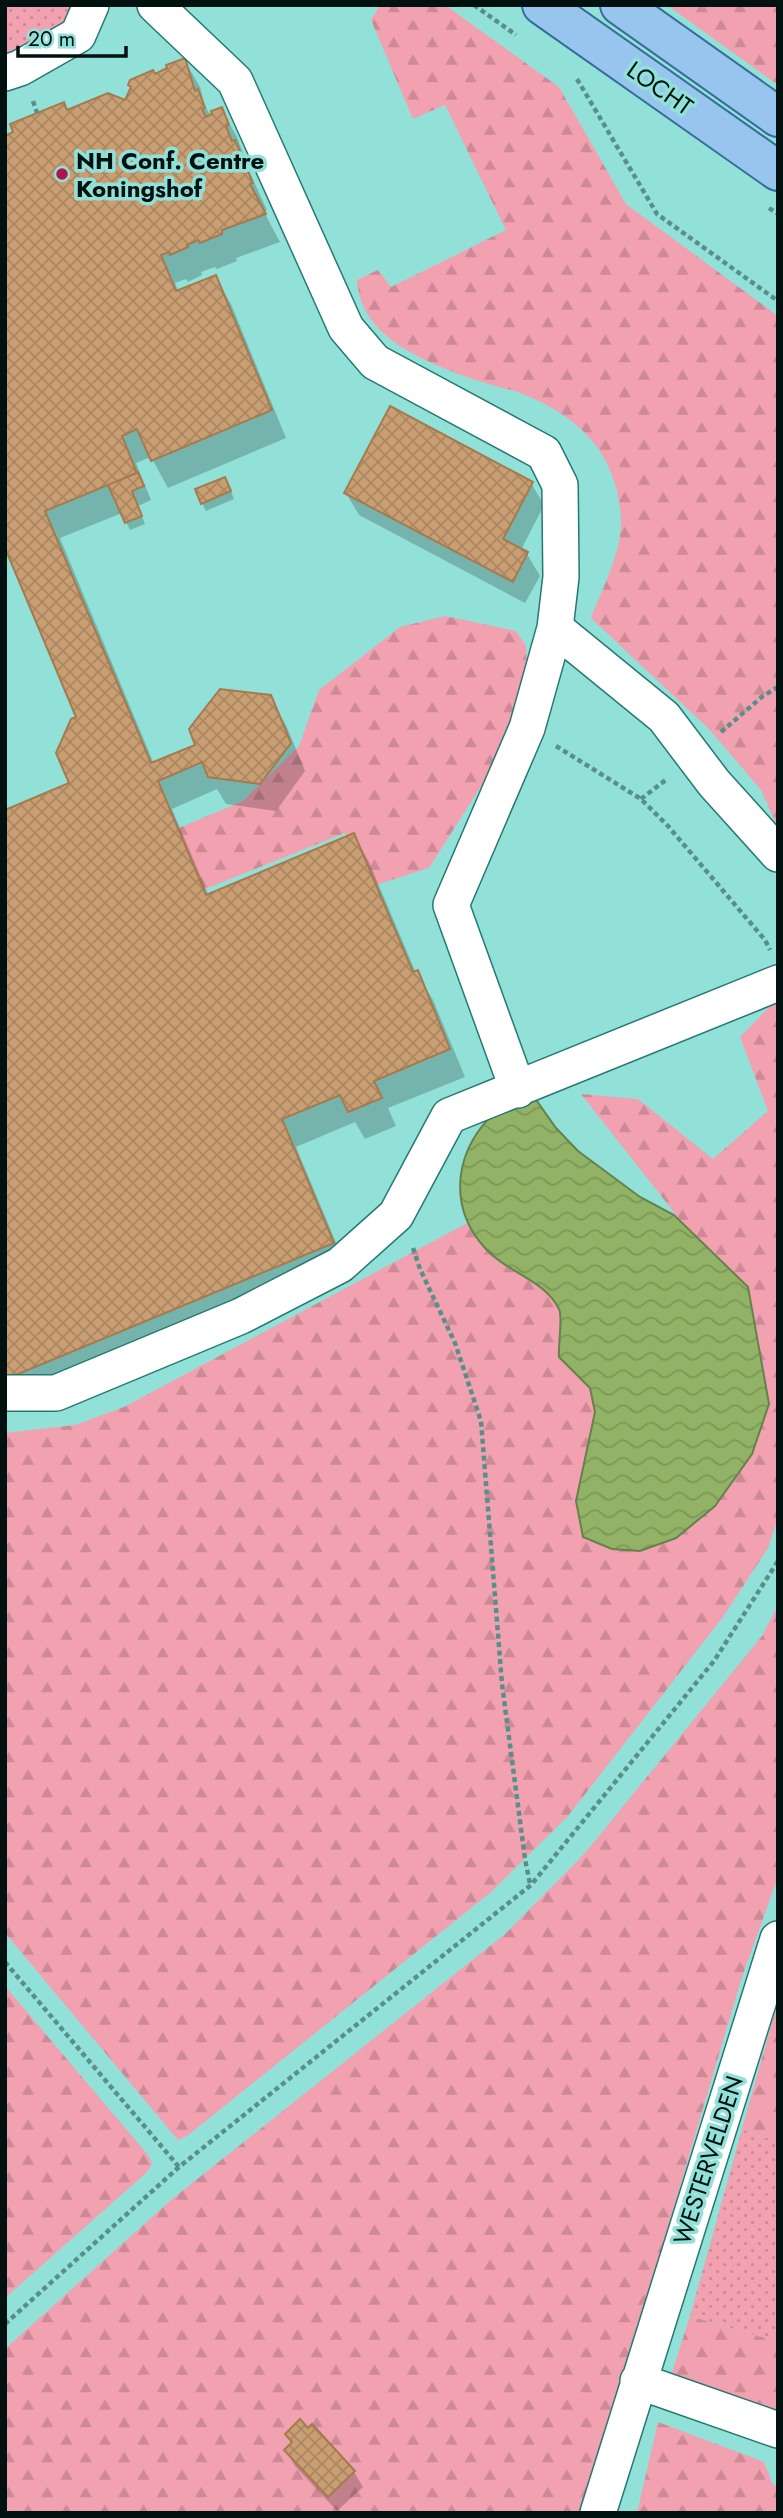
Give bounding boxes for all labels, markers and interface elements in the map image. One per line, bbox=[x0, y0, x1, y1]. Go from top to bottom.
scale bar bbox=[18, 14, 126, 58]
text: 20 m bbox=[28, 24, 75, 54]
street label: LOCHT bbox=[620, 52, 700, 124]
place label: NH Conf. Centre Koningshof bbox=[76, 143, 264, 206]
marker: NH Conf. Centre Koningshof bbox=[54, 166, 70, 182]
street label: WESTERVELDEN bbox=[664, 2071, 752, 2249]

